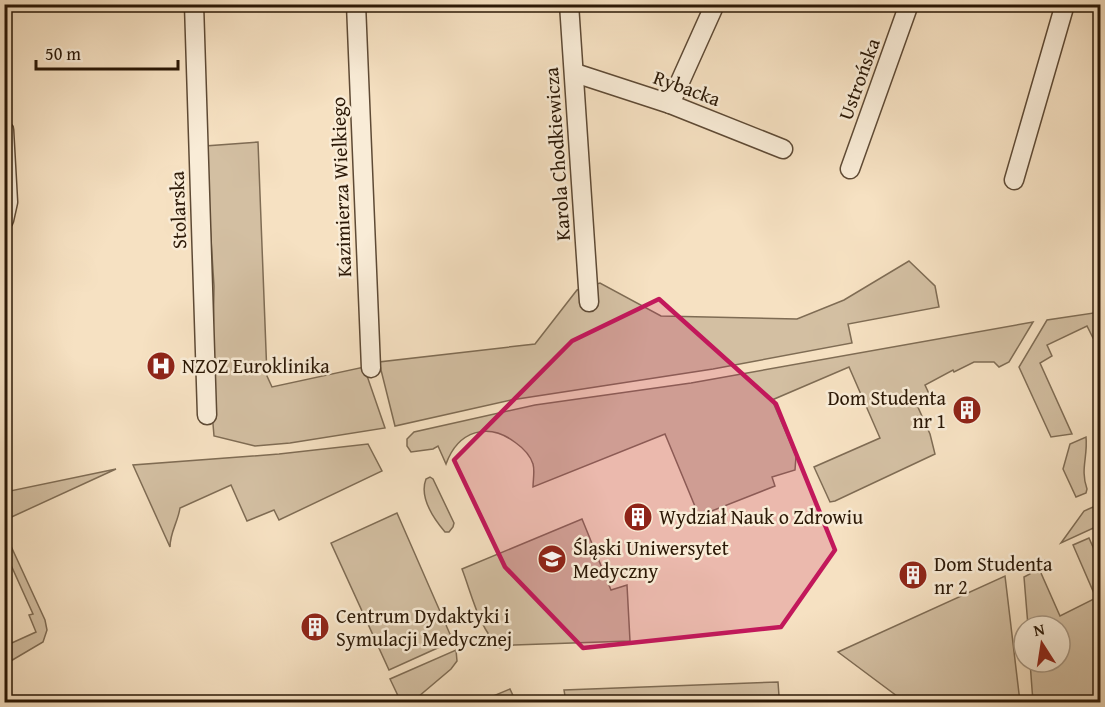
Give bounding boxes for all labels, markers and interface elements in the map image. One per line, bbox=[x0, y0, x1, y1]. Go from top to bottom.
scale bar bbox=[36, 33, 178, 71]
street label: Ustrońska bbox=[830, 33, 887, 124]
text: 50 m bbox=[45, 40, 81, 67]
street label: Rybacka bbox=[650, 62, 725, 113]
street label: Karola Chodkiewicza bbox=[536, 66, 577, 242]
street label: Kazimierza Wielkiego bbox=[323, 96, 358, 278]
street label: Stolarska bbox=[162, 170, 193, 249]
hospital icon: NZOZ Euroklinika bbox=[145, 350, 177, 382]
place label: NZOZ Euroklinika bbox=[182, 351, 330, 380]
place label: Dom Studenta nr 1 bbox=[827, 383, 947, 435]
building icon: Dom Studenta nr 1 bbox=[951, 394, 983, 426]
building icon: Wydział Nauk o Zdrowiu bbox=[622, 501, 654, 533]
place label: Wydział Nauk o Zdrowiu bbox=[659, 502, 863, 531]
place label: Śląski Uniwersytet Medyczny bbox=[573, 533, 729, 585]
school or university icon: Śląski Uniwersytet Medyczny bbox=[536, 543, 568, 575]
place label: Dom Studenta nr 2 bbox=[934, 549, 1053, 601]
building icon: Dom Studenta nr 2 bbox=[897, 559, 929, 591]
place label: Centrum Dydaktyki i Symulacji Medycznej bbox=[336, 601, 512, 653]
building icon: Centrum Dydaktyki i Symulacji Medycznej bbox=[299, 611, 331, 643]
north arrow bbox=[1012, 614, 1072, 674]
text: N bbox=[1031, 616, 1047, 642]

